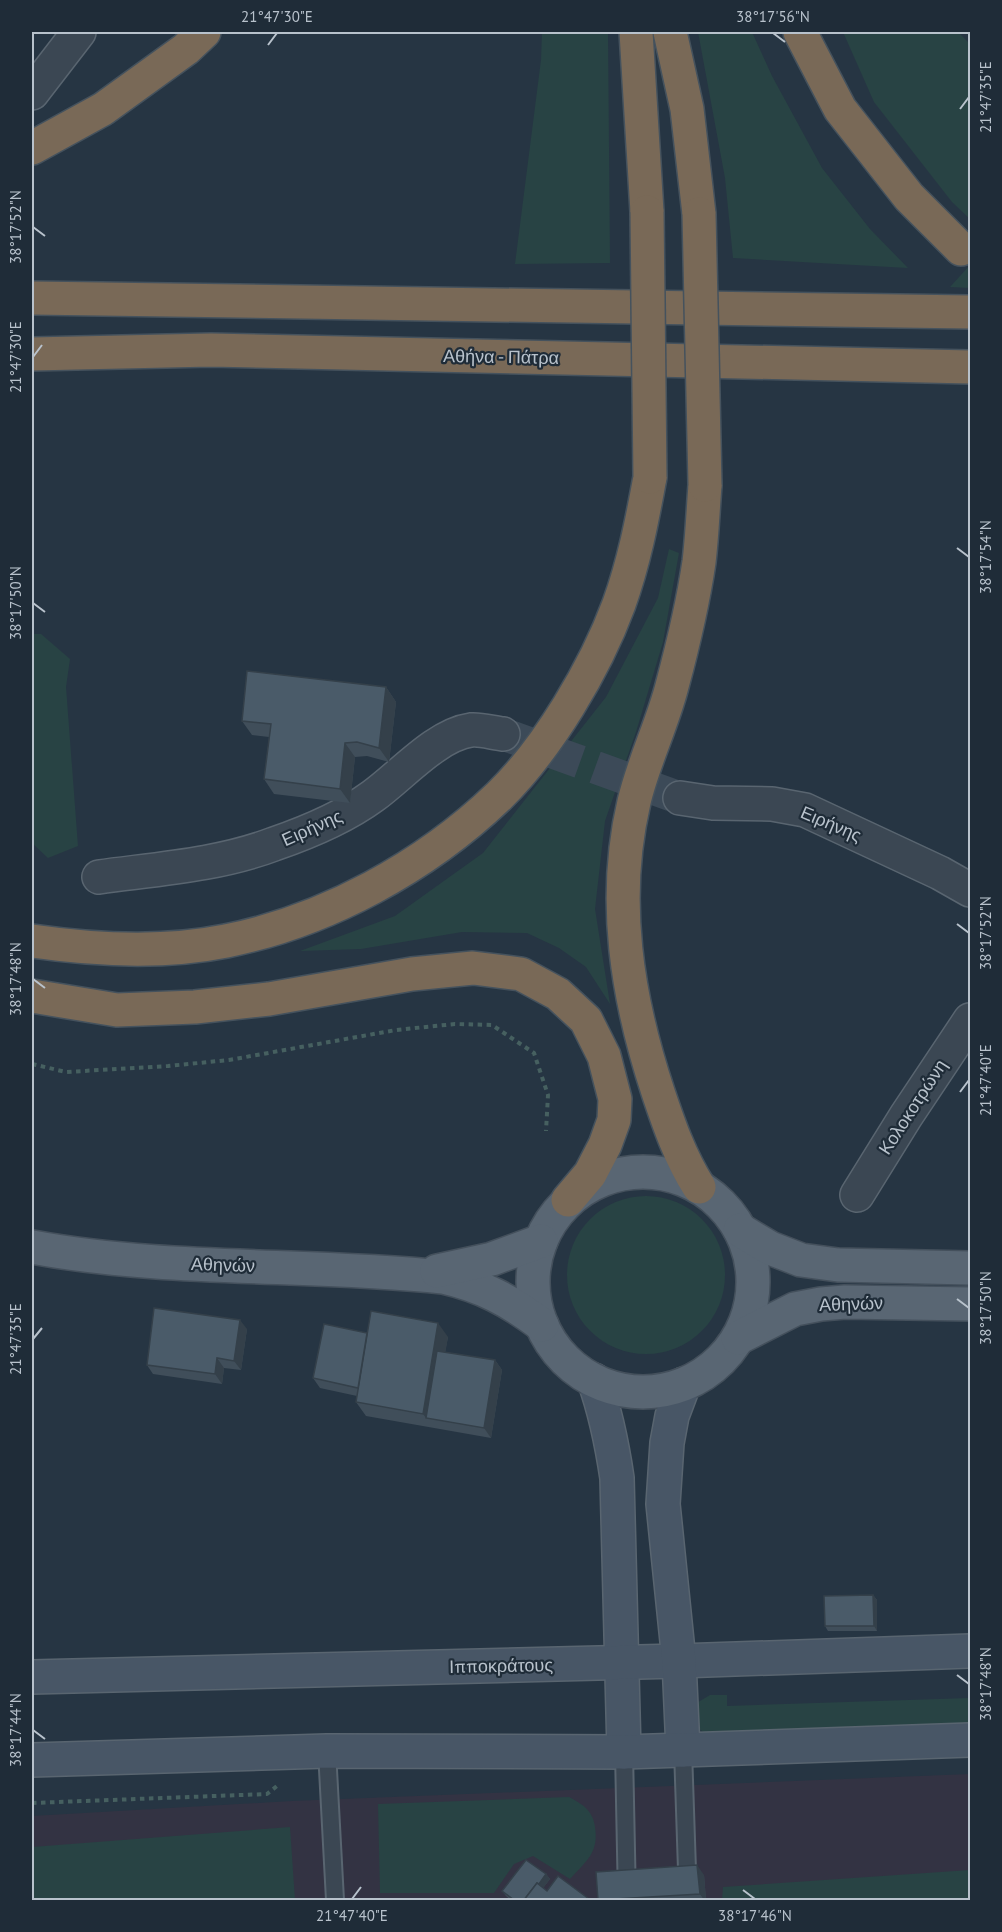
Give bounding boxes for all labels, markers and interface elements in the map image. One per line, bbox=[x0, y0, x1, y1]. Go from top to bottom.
text: 21°47'30"E bbox=[241, 7, 313, 26]
text: 38°17'56"N bbox=[736, 7, 810, 26]
text: 21°47'35"E bbox=[976, 61, 995, 133]
text: 38°17'52"N bbox=[6, 190, 25, 264]
text: 21°47'30"E bbox=[6, 321, 25, 393]
street label: Αθήνα - Πάτρα bbox=[443, 344, 559, 369]
text: 38°17'54"N bbox=[976, 520, 995, 594]
text: 38°17'50"N bbox=[6, 566, 25, 640]
street label: Ειρήνης bbox=[797, 800, 865, 847]
street label: Ειρήνης bbox=[278, 804, 346, 851]
text: 38°17'52"N bbox=[976, 896, 995, 970]
text: 38°17'48"N bbox=[6, 942, 25, 1016]
text: 21°47'40"E bbox=[976, 1044, 995, 1116]
street label: Κολοκοτρώνη bbox=[873, 1055, 952, 1159]
street label: Αθηνών bbox=[191, 1252, 255, 1277]
text: 38°17'50"N bbox=[976, 1271, 995, 1345]
street label: Αθηνών bbox=[819, 1291, 883, 1316]
text: 21°47'35"E bbox=[6, 1303, 25, 1375]
text: 38°17'48"N bbox=[976, 1647, 995, 1721]
street label: Ιπποκράτους bbox=[449, 1653, 553, 1678]
text: 38°17'44"N bbox=[6, 1693, 25, 1767]
text: 21°47'40"E bbox=[316, 1906, 388, 1925]
text: 38°17'46"N bbox=[718, 1906, 792, 1925]

